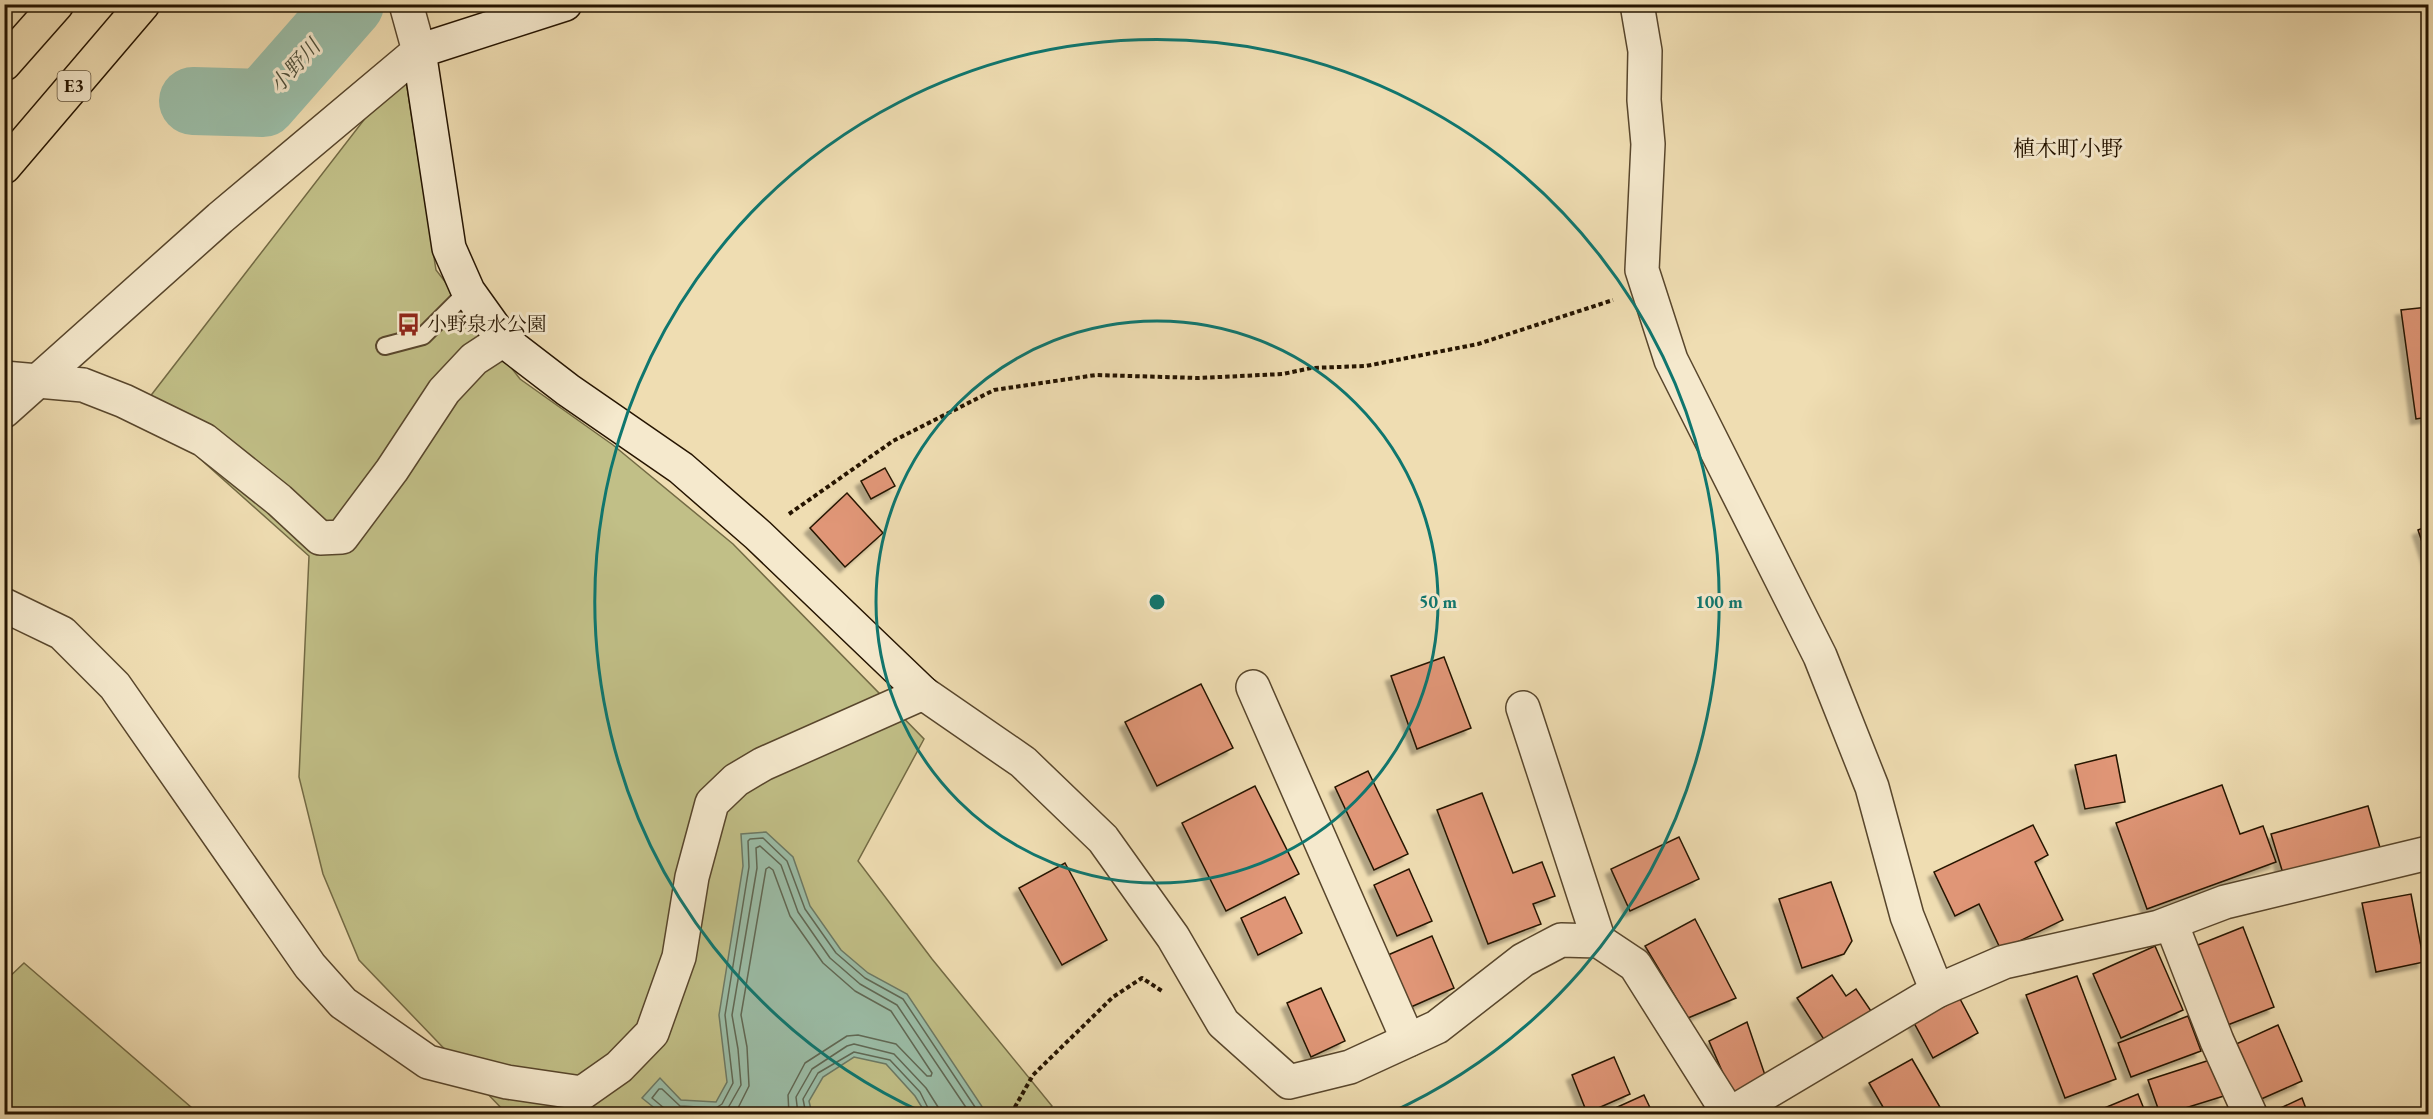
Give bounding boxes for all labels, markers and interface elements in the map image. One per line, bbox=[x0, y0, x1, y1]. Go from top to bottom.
water label: 小野川 bbox=[264, 32, 327, 98]
road number: E3 bbox=[58, 71, 90, 101]
district label: 植木町小野 bbox=[2013, 134, 2123, 163]
bus stop icon: 小野泉水公園 bbox=[396, 311, 422, 337]
place label: 小野泉水公園 bbox=[427, 311, 547, 337]
text: 50 m bbox=[1419, 590, 1457, 613]
text: 100 m bbox=[1695, 590, 1743, 613]
centre of rings bbox=[1147, 592, 1167, 612]

